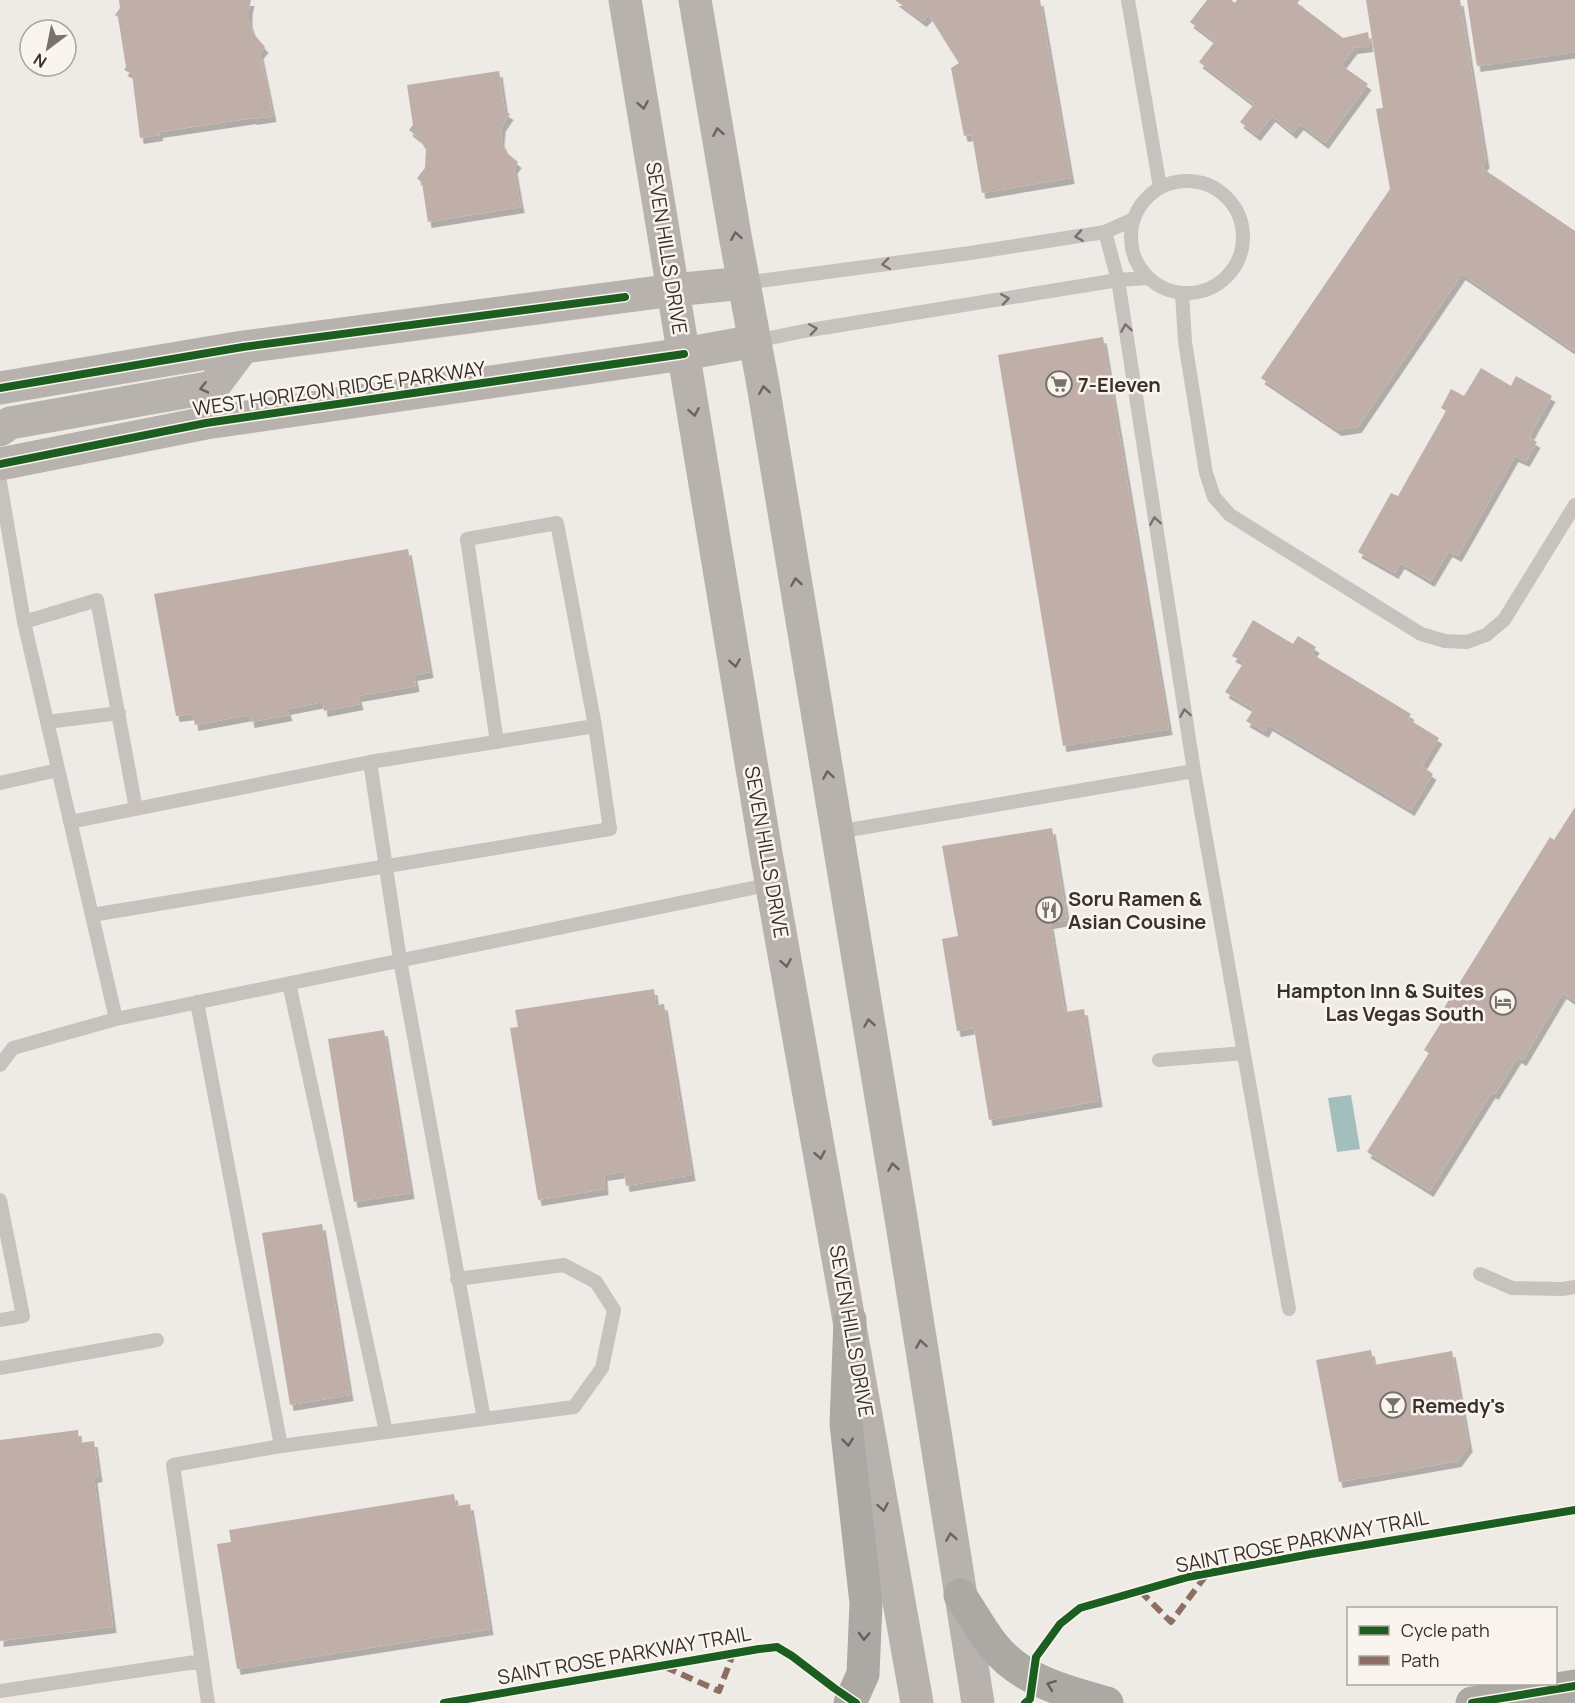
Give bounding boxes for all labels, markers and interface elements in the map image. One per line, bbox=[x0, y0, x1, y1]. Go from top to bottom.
north arrow bbox=[18, 18, 78, 78]
text: N bbox=[29, 48, 51, 73]
one-way arrow bbox=[637, 101, 649, 110]
one-way arrow bbox=[712, 127, 724, 136]
street label: SEVEN HILLS DRIVE bbox=[640, 160, 694, 336]
one-way arrow bbox=[1074, 230, 1083, 242]
one-way arrow bbox=[730, 232, 742, 241]
one-way arrow bbox=[881, 257, 890, 269]
one-way arrow bbox=[1000, 293, 1010, 305]
one-way arrow bbox=[1120, 323, 1132, 333]
one-way arrow bbox=[808, 324, 817, 336]
street label: WEST HORIZON RIDGE PARKWAY bbox=[191, 354, 488, 422]
supermarket icon: 7-Eleven bbox=[1044, 369, 1074, 399]
place label: 7-Eleven bbox=[1078, 371, 1161, 398]
one-way arrow bbox=[199, 380, 209, 393]
one-way arrow bbox=[758, 385, 771, 395]
one-way arrow bbox=[687, 407, 700, 417]
one-way arrow bbox=[1150, 516, 1162, 525]
one-way arrow bbox=[790, 578, 803, 588]
one-way arrow bbox=[728, 658, 740, 667]
one-way arrow bbox=[1180, 709, 1192, 718]
street label: SEVEN HILLS DRIVE bbox=[739, 764, 795, 940]
one-way arrow bbox=[822, 770, 834, 779]
place label: Soru Ramen & Asian Cousine bbox=[1068, 885, 1206, 935]
restaurant icon: Soru Ramen & Asian Cousine bbox=[1034, 895, 1064, 925]
one-way arrow bbox=[779, 957, 792, 967]
place label: Hampton Inn & Suites Las Vegas South bbox=[1277, 977, 1484, 1027]
hotel icon: Hampton Inn & Suites Las Vegas South bbox=[1488, 987, 1518, 1017]
one-way arrow bbox=[863, 1018, 876, 1028]
one-way arrow bbox=[814, 1150, 826, 1159]
one-way arrow bbox=[887, 1162, 900, 1172]
street label: SEVEN HILLS DRIVE bbox=[824, 1243, 880, 1419]
one-way arrow bbox=[915, 1340, 928, 1350]
bar icon: Remedy's bbox=[1378, 1390, 1408, 1420]
place label: Remedy's bbox=[1412, 1392, 1505, 1419]
one-way arrow bbox=[841, 1437, 853, 1446]
one-way arrow bbox=[876, 1502, 889, 1512]
street label: SAINT ROSE PARKWAY TRAIL bbox=[1173, 1503, 1431, 1579]
one-way arrow bbox=[945, 1532, 958, 1542]
legend bbox=[1347, 1607, 1557, 1685]
text: Cycle path bbox=[1401, 1618, 1490, 1642]
street label: SAINT ROSE PARKWAY TRAIL bbox=[495, 1619, 753, 1691]
one-way arrow bbox=[858, 1631, 871, 1640]
text: Path bbox=[1401, 1648, 1439, 1672]
one-way arrow bbox=[1046, 1680, 1057, 1692]

